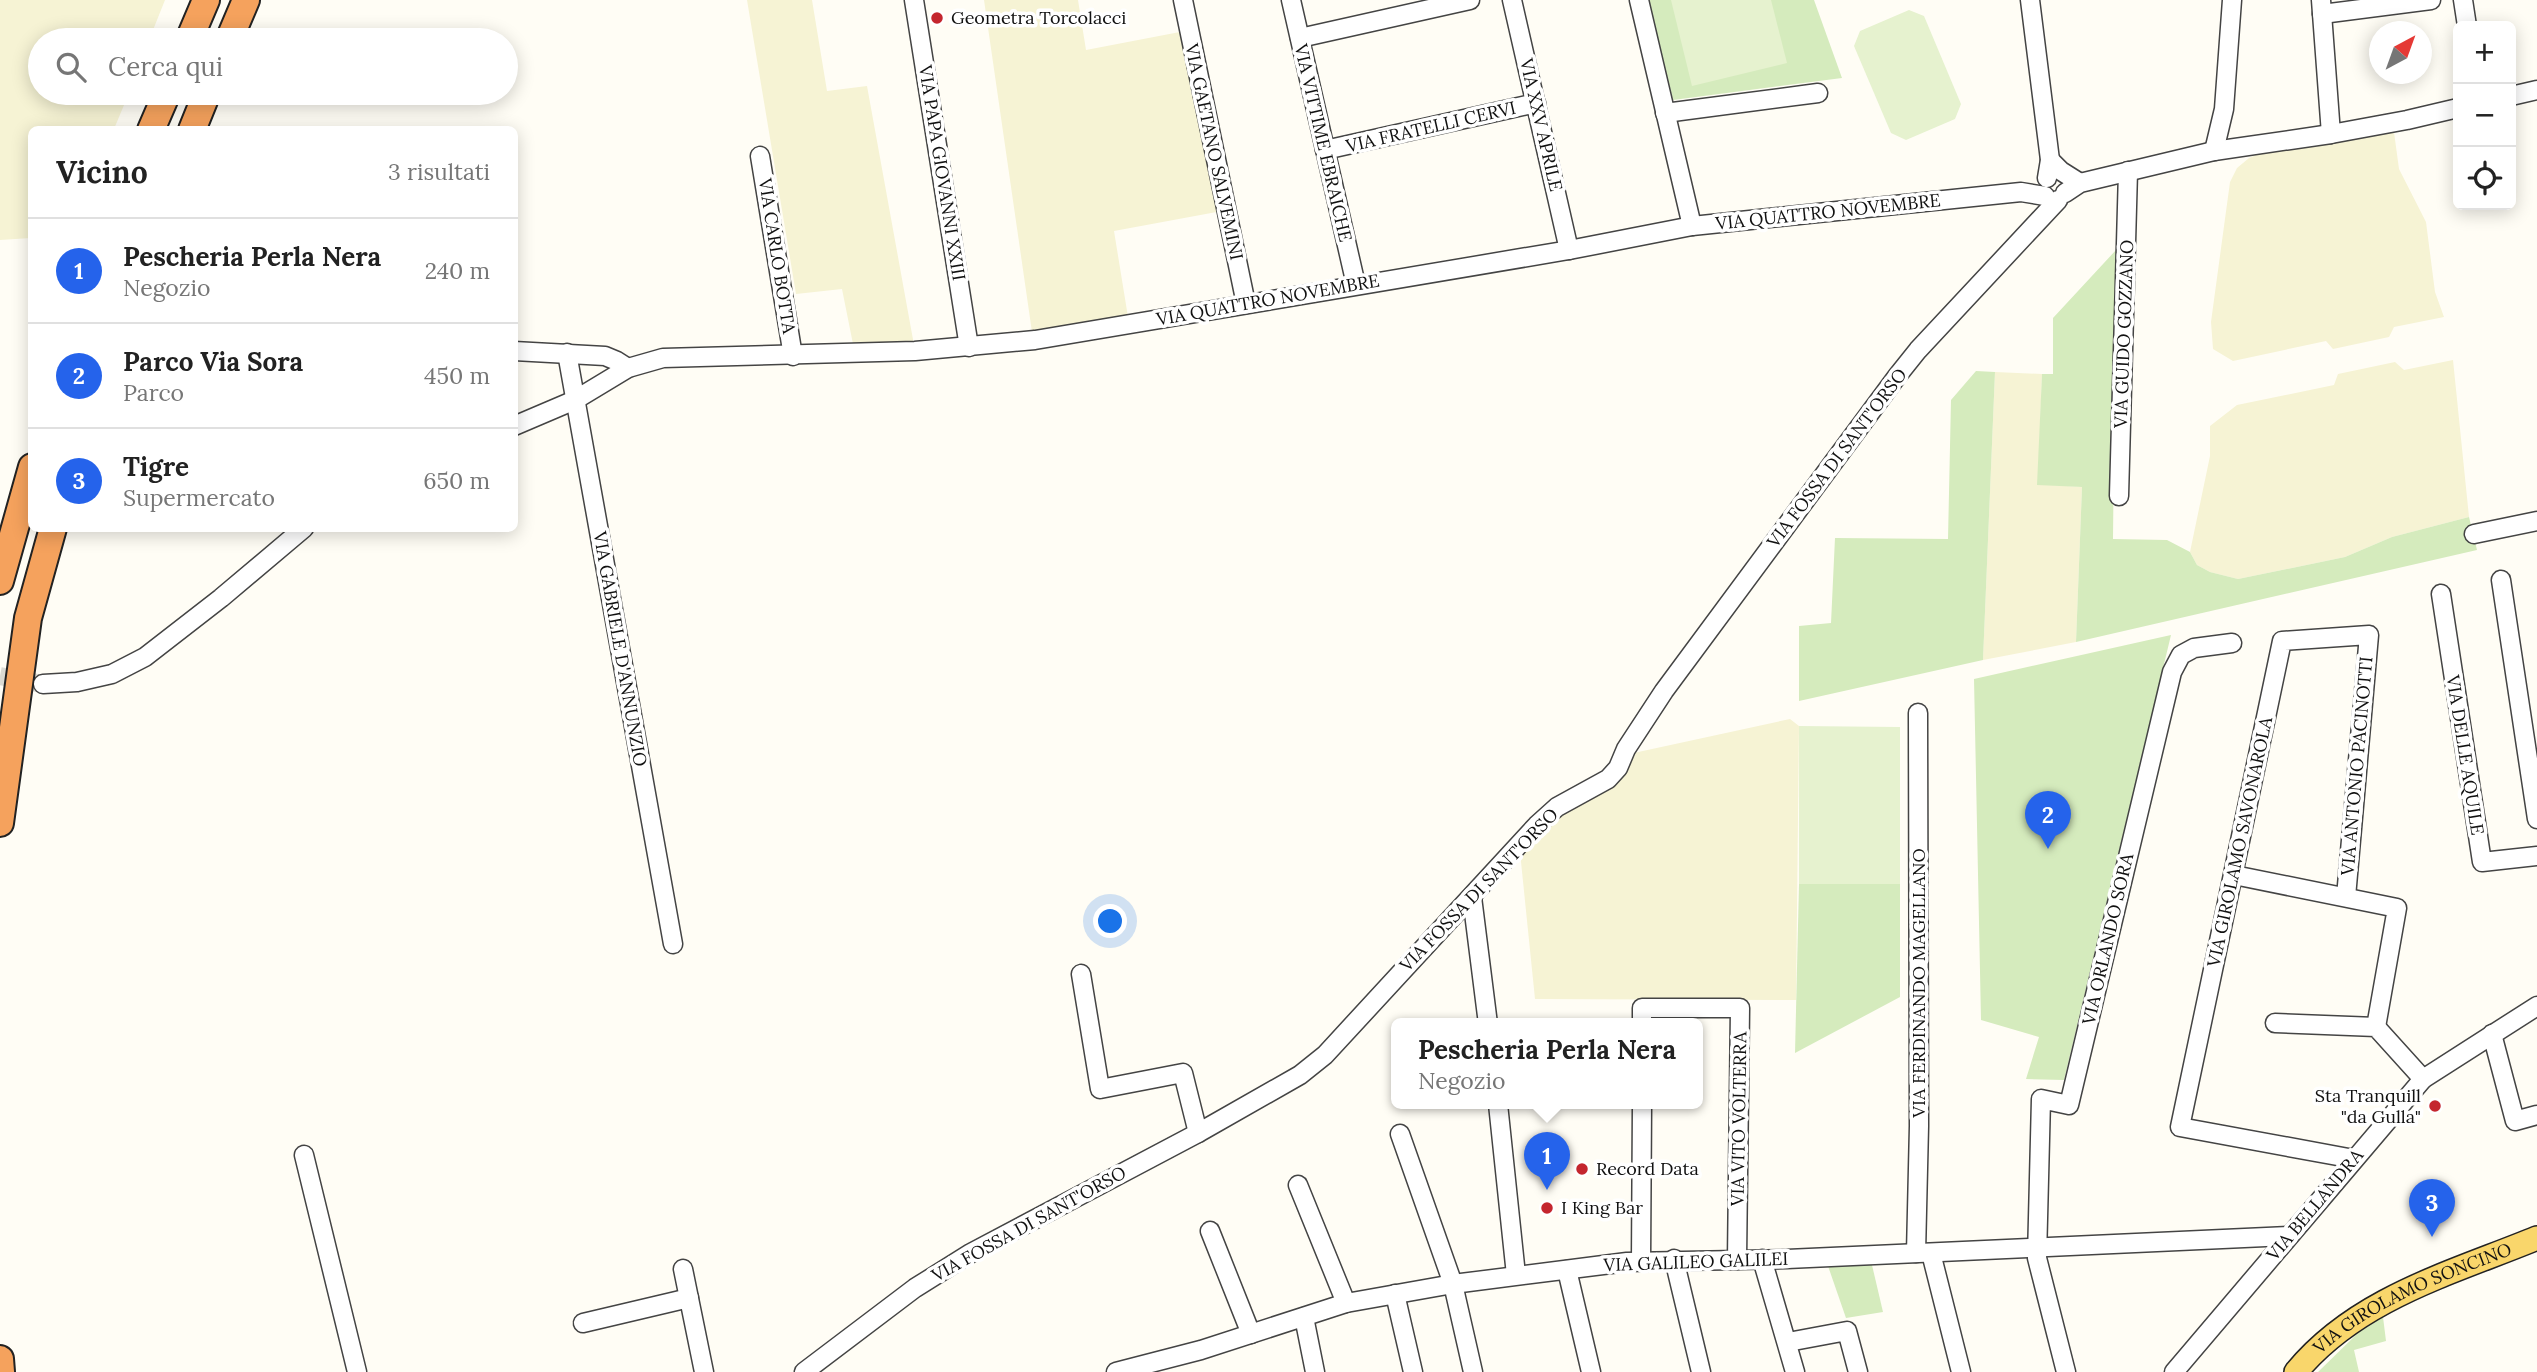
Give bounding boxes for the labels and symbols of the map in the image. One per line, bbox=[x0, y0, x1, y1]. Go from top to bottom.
place label: Geometra Torcolacci bbox=[951, 6, 1126, 29]
marker: Geometra Torcolacci bbox=[929, 10, 945, 26]
north arrow bbox=[2369, 21, 2432, 84]
street label: VIA GAETANO SALVEMINI bbox=[1180, 41, 1249, 262]
street label: VIA VITTIME EBRAICHE bbox=[1289, 41, 1357, 244]
street label: VIA XXV APRILE bbox=[1515, 55, 1568, 194]
street label: VIA PAPA GIOVANNI XXIII bbox=[914, 63, 971, 282]
street label: VIA FRATELLI CERVI bbox=[1343, 96, 1518, 157]
street label: VIA CARLO BOTTA bbox=[754, 176, 801, 336]
street label: VIA QUATTRO NOVEMBRE bbox=[1713, 188, 1942, 235]
street label: VIA GUIDO GOZZANO bbox=[2109, 239, 2138, 430]
street label: VIA QUATTRO NOVEMBRE bbox=[1154, 269, 1381, 331]
street label: VIA FOSSA DI SANT'ORSO bbox=[1761, 363, 1912, 553]
street label: VIA GABRIELE D'ANNUNZIO bbox=[588, 529, 652, 768]
street label: VIA ANTONIO PACINOTTI bbox=[2335, 655, 2378, 877]
street label: VIA DELLE AQUILE bbox=[2441, 672, 2489, 836]
street label: VIA GIROLAMO SAVONAROLA bbox=[2202, 714, 2277, 970]
pin: 2 bbox=[2025, 791, 2071, 849]
street label: VIA FOSSA DI SANT'ORSO bbox=[1394, 803, 1563, 977]
street label: VIA FERDINANDO MAGELLANO bbox=[1907, 848, 1930, 1119]
street label: VIA ORLANDO SORA bbox=[2076, 850, 2139, 1028]
your location bbox=[1093, 904, 1127, 938]
street label: VIA VITO VOLTERRA bbox=[1725, 1031, 1752, 1207]
place label: Sta Tranquill "da Gulla" bbox=[2315, 1084, 2421, 1128]
marker: Sta Tranquill "da Gulla" bbox=[2427, 1098, 2443, 1114]
pin: 1 bbox=[1524, 1132, 1570, 1190]
street label: VIA BELLANDRA bbox=[2261, 1144, 2369, 1266]
place label: Record Data bbox=[1596, 1157, 1699, 1180]
street label: VIA FOSSA DI SANT'ORSO bbox=[927, 1161, 1130, 1287]
marker: Record Data bbox=[1574, 1161, 1590, 1177]
pin: 3 bbox=[2409, 1179, 2455, 1237]
place label: I King Bar bbox=[1561, 1196, 1643, 1219]
marker: I King Bar bbox=[1539, 1200, 1555, 1216]
street label: VIA GIROLAMO SONCINO bbox=[2307, 1237, 2515, 1359]
street label: VIA GALILEO GALILEI bbox=[1602, 1247, 1789, 1276]

